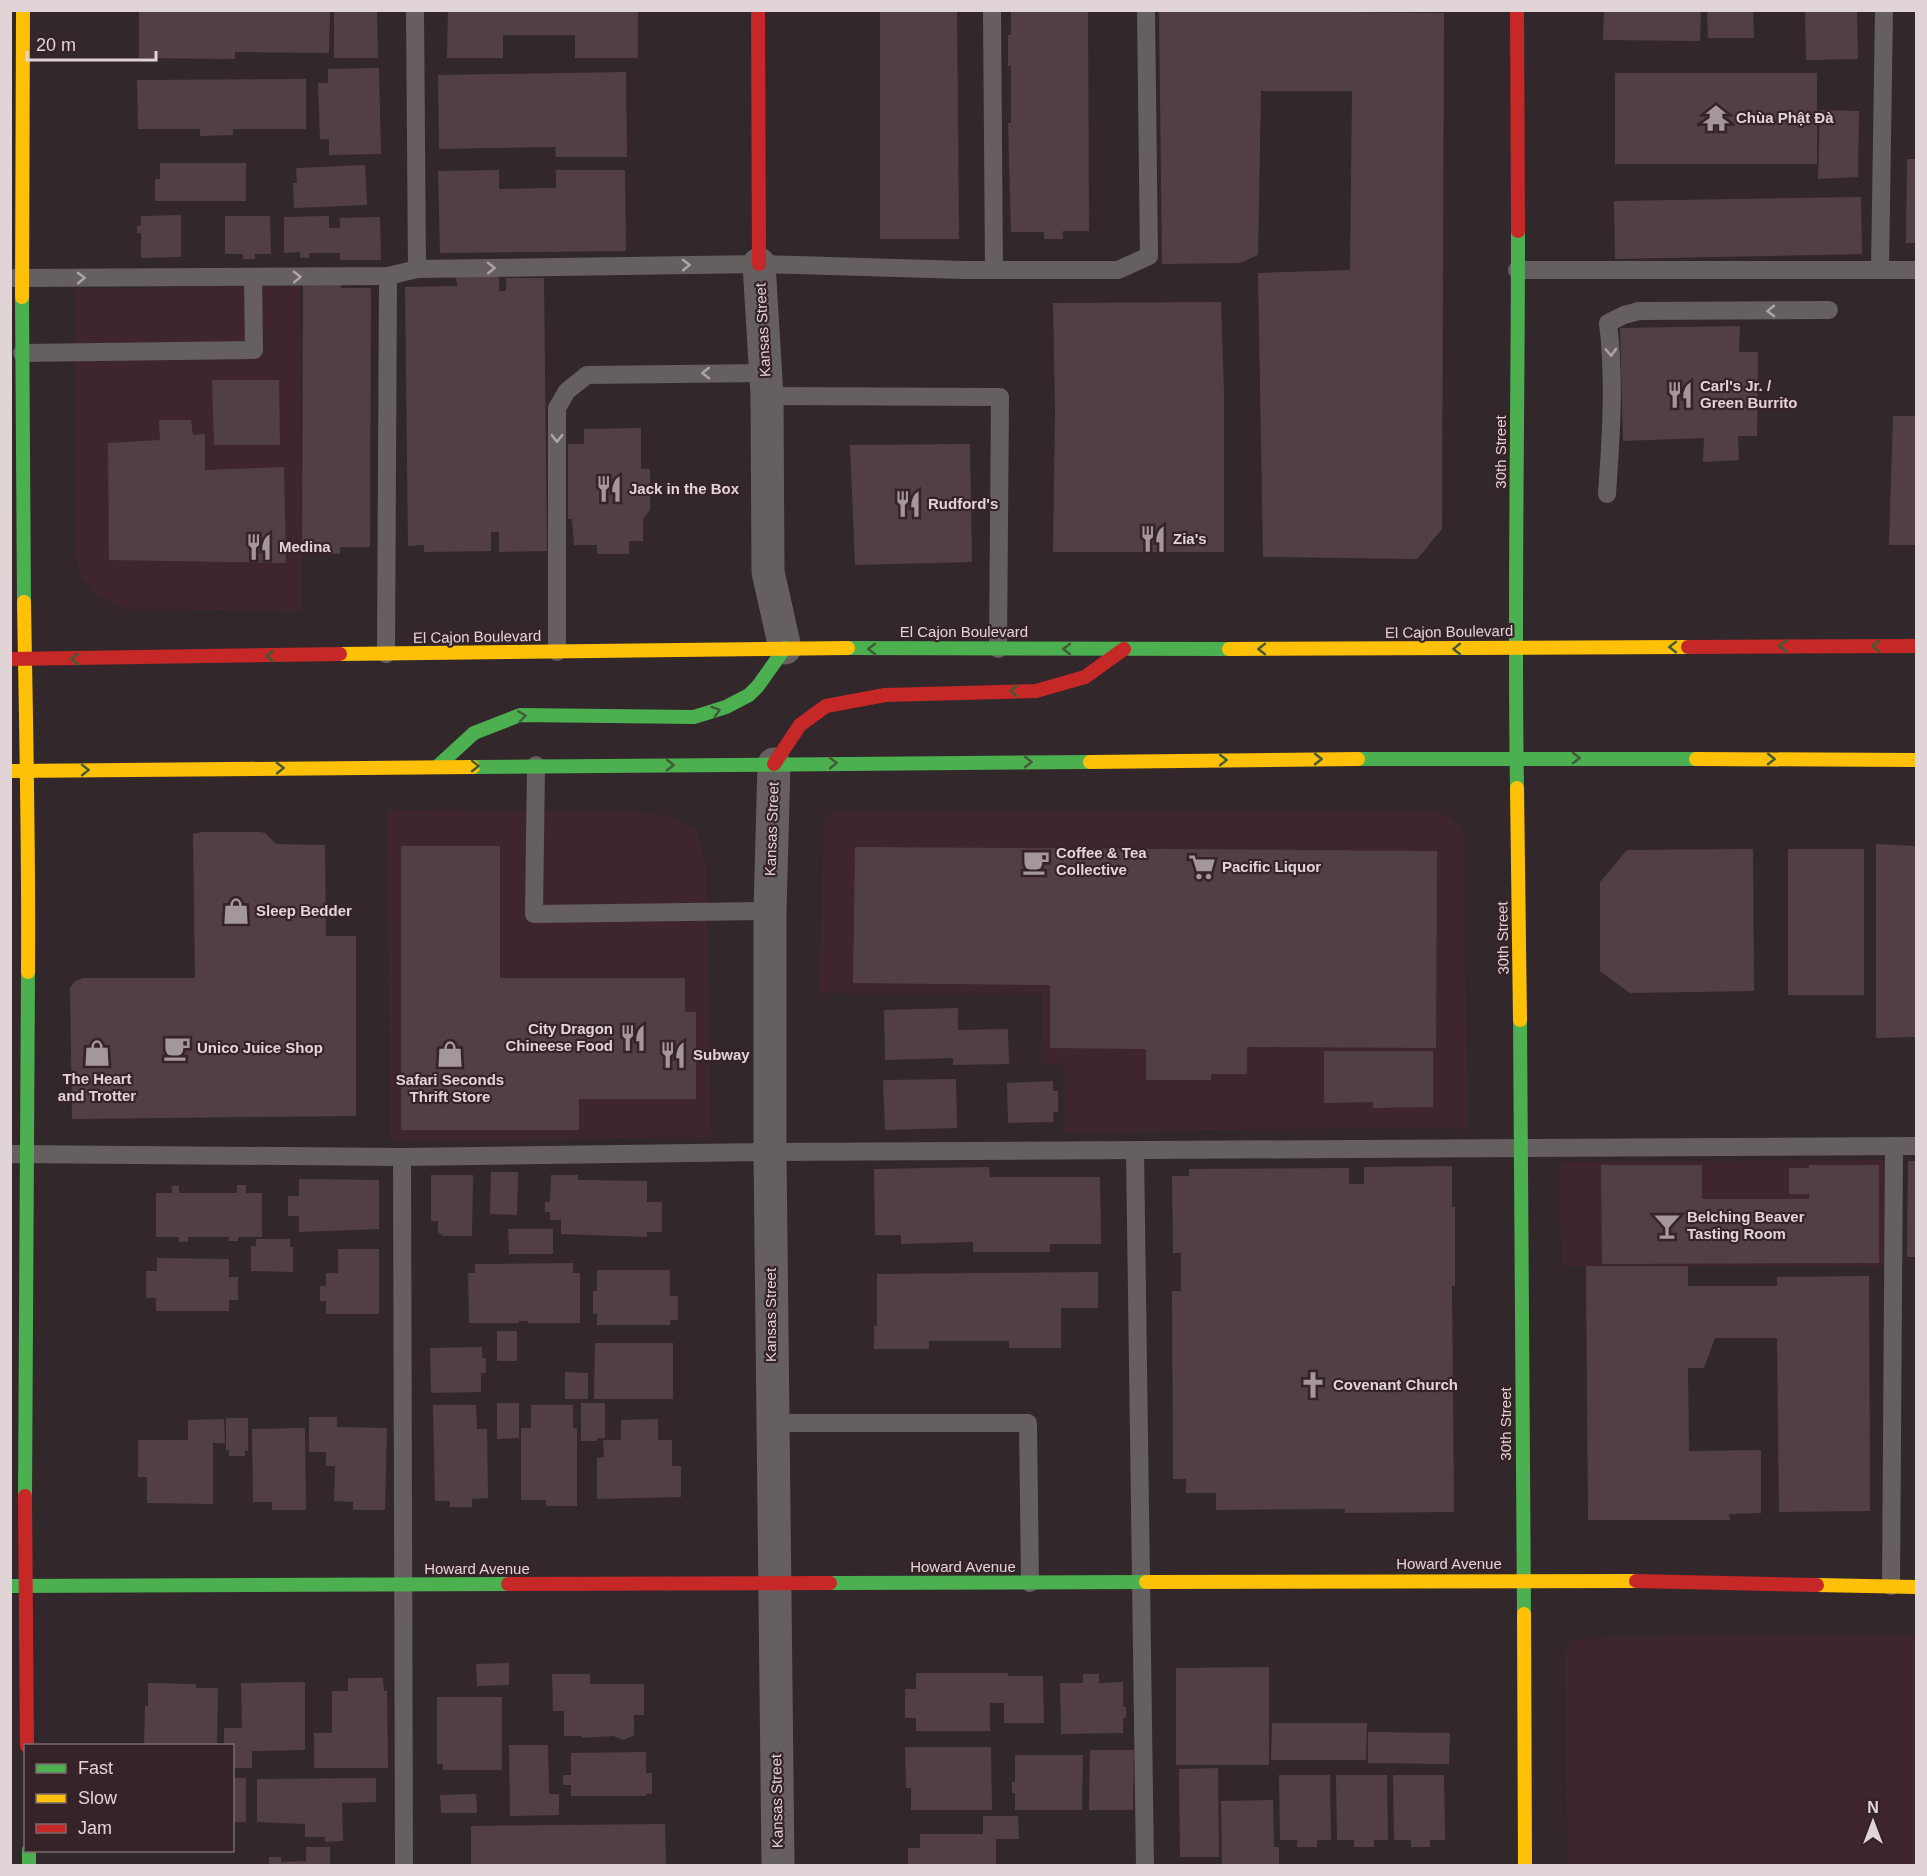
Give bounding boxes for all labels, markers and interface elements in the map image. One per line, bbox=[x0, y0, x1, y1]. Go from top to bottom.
scale bar bbox=[27, 24, 156, 62]
text: 20 m bbox=[36, 35, 76, 55]
temple icon: Chùa Phật Đà bbox=[1701, 103, 1731, 133]
place label: Chùa Phật Đà bbox=[1736, 109, 1834, 126]
one-way arrow bbox=[681, 259, 690, 271]
one-way arrow bbox=[486, 262, 495, 274]
one-way arrow bbox=[292, 271, 301, 283]
one-way arrow bbox=[76, 272, 85, 284]
street label: Kansas Street bbox=[752, 282, 773, 378]
one-way arrow bbox=[1766, 305, 1775, 317]
one-way arrow bbox=[1604, 348, 1617, 357]
one-way arrow bbox=[702, 367, 711, 380]
place label: Carl's Jr. / Green Burrito bbox=[1700, 377, 1798, 411]
restaurant icon: Carl's Jr. / Green Burrito bbox=[1665, 380, 1695, 410]
street label: 30th Street bbox=[1492, 414, 1509, 489]
one-way arrow bbox=[551, 434, 563, 443]
restaurant icon: Jack in the Box bbox=[594, 474, 624, 504]
place label: Jack in the Box bbox=[629, 480, 740, 497]
restaurant icon: Rudford's bbox=[893, 489, 923, 519]
place label: Rudford's bbox=[928, 495, 998, 512]
restaurant icon: Zia's bbox=[1138, 524, 1168, 554]
place label: Zia's bbox=[1173, 530, 1207, 547]
restaurant icon: Medina bbox=[244, 532, 274, 562]
place label: Medina bbox=[279, 538, 331, 555]
street label: El Cajon Boulevard bbox=[1385, 622, 1513, 641]
street label: El Cajon Boulevard bbox=[900, 623, 1028, 640]
street label: El Cajon Boulevard bbox=[413, 627, 541, 646]
one-way arrow bbox=[1779, 640, 1788, 652]
one-way arrow bbox=[1871, 640, 1880, 652]
one-way arrow bbox=[1669, 641, 1678, 653]
one-way arrow bbox=[867, 643, 876, 655]
one-way arrow bbox=[1062, 643, 1071, 655]
one-way arrow bbox=[1257, 643, 1266, 655]
one-way arrow bbox=[1452, 643, 1461, 655]
one-way arrow bbox=[266, 650, 275, 662]
one-way arrow bbox=[71, 652, 80, 665]
one-way arrow bbox=[1009, 685, 1018, 698]
one-way arrow bbox=[710, 706, 721, 718]
one-way arrow bbox=[517, 711, 527, 723]
one-way arrow bbox=[1571, 752, 1580, 764]
one-way arrow bbox=[1313, 753, 1322, 765]
one-way arrow bbox=[1766, 753, 1775, 765]
one-way arrow bbox=[1218, 754, 1227, 766]
one-way arrow bbox=[1023, 756, 1032, 768]
one-way arrow bbox=[828, 757, 837, 770]
one-way arrow bbox=[665, 758, 674, 771]
one-way arrow bbox=[470, 760, 479, 772]
one-way arrow bbox=[275, 762, 284, 774]
one-way arrow bbox=[80, 764, 89, 776]
street label: Kansas Street bbox=[761, 781, 782, 876]
place label: Coffee & Tea Collective bbox=[1056, 844, 1147, 878]
cafe icon: Coffee & Tea Collective bbox=[1021, 847, 1051, 877]
supermarket icon: Pacific Liquor bbox=[1187, 852, 1217, 882]
place label: Pacific Liquor bbox=[1222, 858, 1321, 875]
shop icon: Sleep Bedder bbox=[221, 896, 251, 926]
street label: 30th Street bbox=[1493, 900, 1512, 975]
place label: Sleep Bedder bbox=[256, 902, 352, 919]
place label: City Dragon Chineese Food bbox=[505, 1020, 613, 1054]
restaurant icon: City Dragon Chineese Food bbox=[618, 1023, 648, 1053]
cafe icon: Unico Juice Shop bbox=[162, 1033, 192, 1063]
shop icon: The Heart and Trotter bbox=[82, 1038, 112, 1068]
place label: Unico Juice Shop bbox=[197, 1039, 323, 1056]
shop icon: Safari Seconds Thrift Store bbox=[435, 1039, 465, 1069]
restaurant icon: Subway bbox=[658, 1040, 688, 1070]
place label: Subway bbox=[693, 1046, 750, 1063]
place label: The Heart and Trotter bbox=[58, 1070, 136, 1104]
place label: Safari Seconds Thrift Store bbox=[396, 1071, 504, 1105]
place label: Belching Beaver Tasting Room bbox=[1687, 1208, 1805, 1242]
bar icon: Belching Beaver Tasting Room bbox=[1652, 1211, 1682, 1241]
street label: Kansas Street bbox=[762, 1267, 779, 1362]
church icon: Covenant Church bbox=[1298, 1370, 1328, 1400]
place label: Covenant Church bbox=[1333, 1376, 1458, 1393]
street label: 30th Street bbox=[1497, 1386, 1514, 1461]
street label: Howard Avenue bbox=[1396, 1555, 1502, 1572]
street label: Howard Avenue bbox=[910, 1558, 1016, 1575]
street label: Howard Avenue bbox=[424, 1560, 530, 1577]
legend bbox=[24, 1744, 234, 1852]
street label: Kansas Street bbox=[767, 1753, 786, 1848]
text: Fast bbox=[78, 1758, 113, 1778]
text: Slow bbox=[78, 1788, 118, 1808]
north arrow bbox=[1843, 1792, 1903, 1852]
text: N bbox=[1867, 1799, 1879, 1816]
text: Jam bbox=[78, 1818, 112, 1838]

